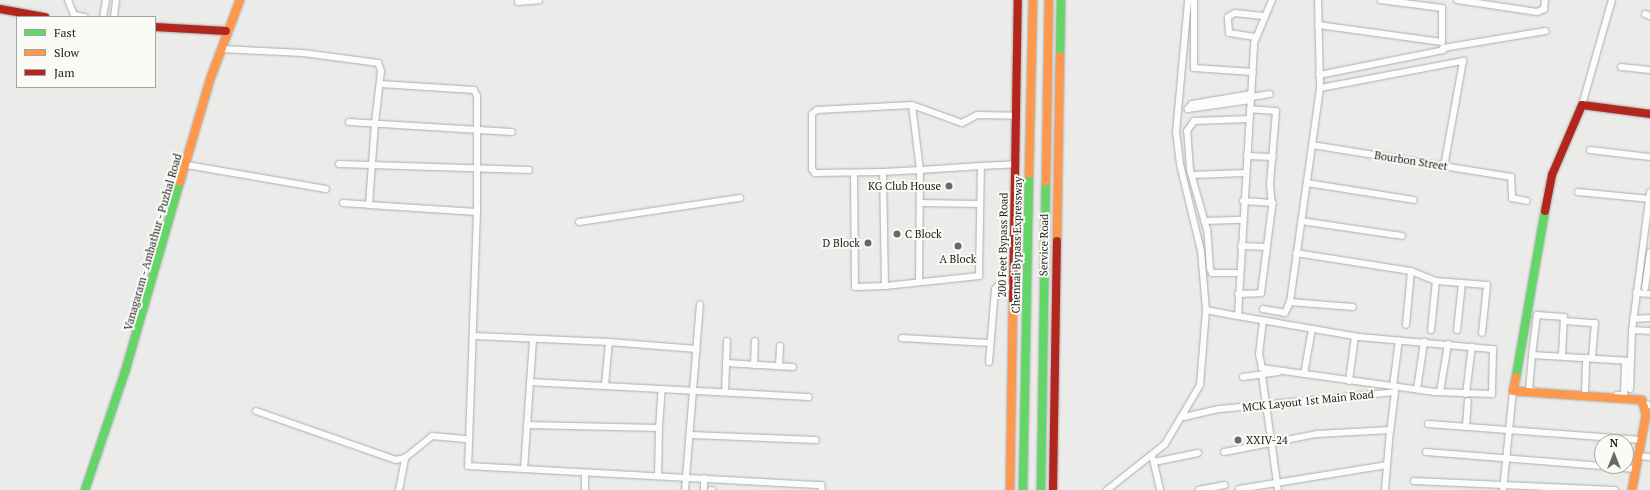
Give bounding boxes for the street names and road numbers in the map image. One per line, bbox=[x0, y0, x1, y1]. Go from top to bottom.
street label: Bourbon Street bbox=[1373, 149, 1449, 173]
street label: Vanagaram - Ambathur - Puzhal Road bbox=[121, 151, 185, 333]
street label: Chennai Bypass Expressway bbox=[1009, 177, 1025, 313]
street label: 200 Feet Bypass Road bbox=[995, 192, 1011, 298]
street label: Service Road bbox=[1037, 214, 1051, 276]
street label: MCK Layout 1st Main Road bbox=[1242, 388, 1374, 414]

